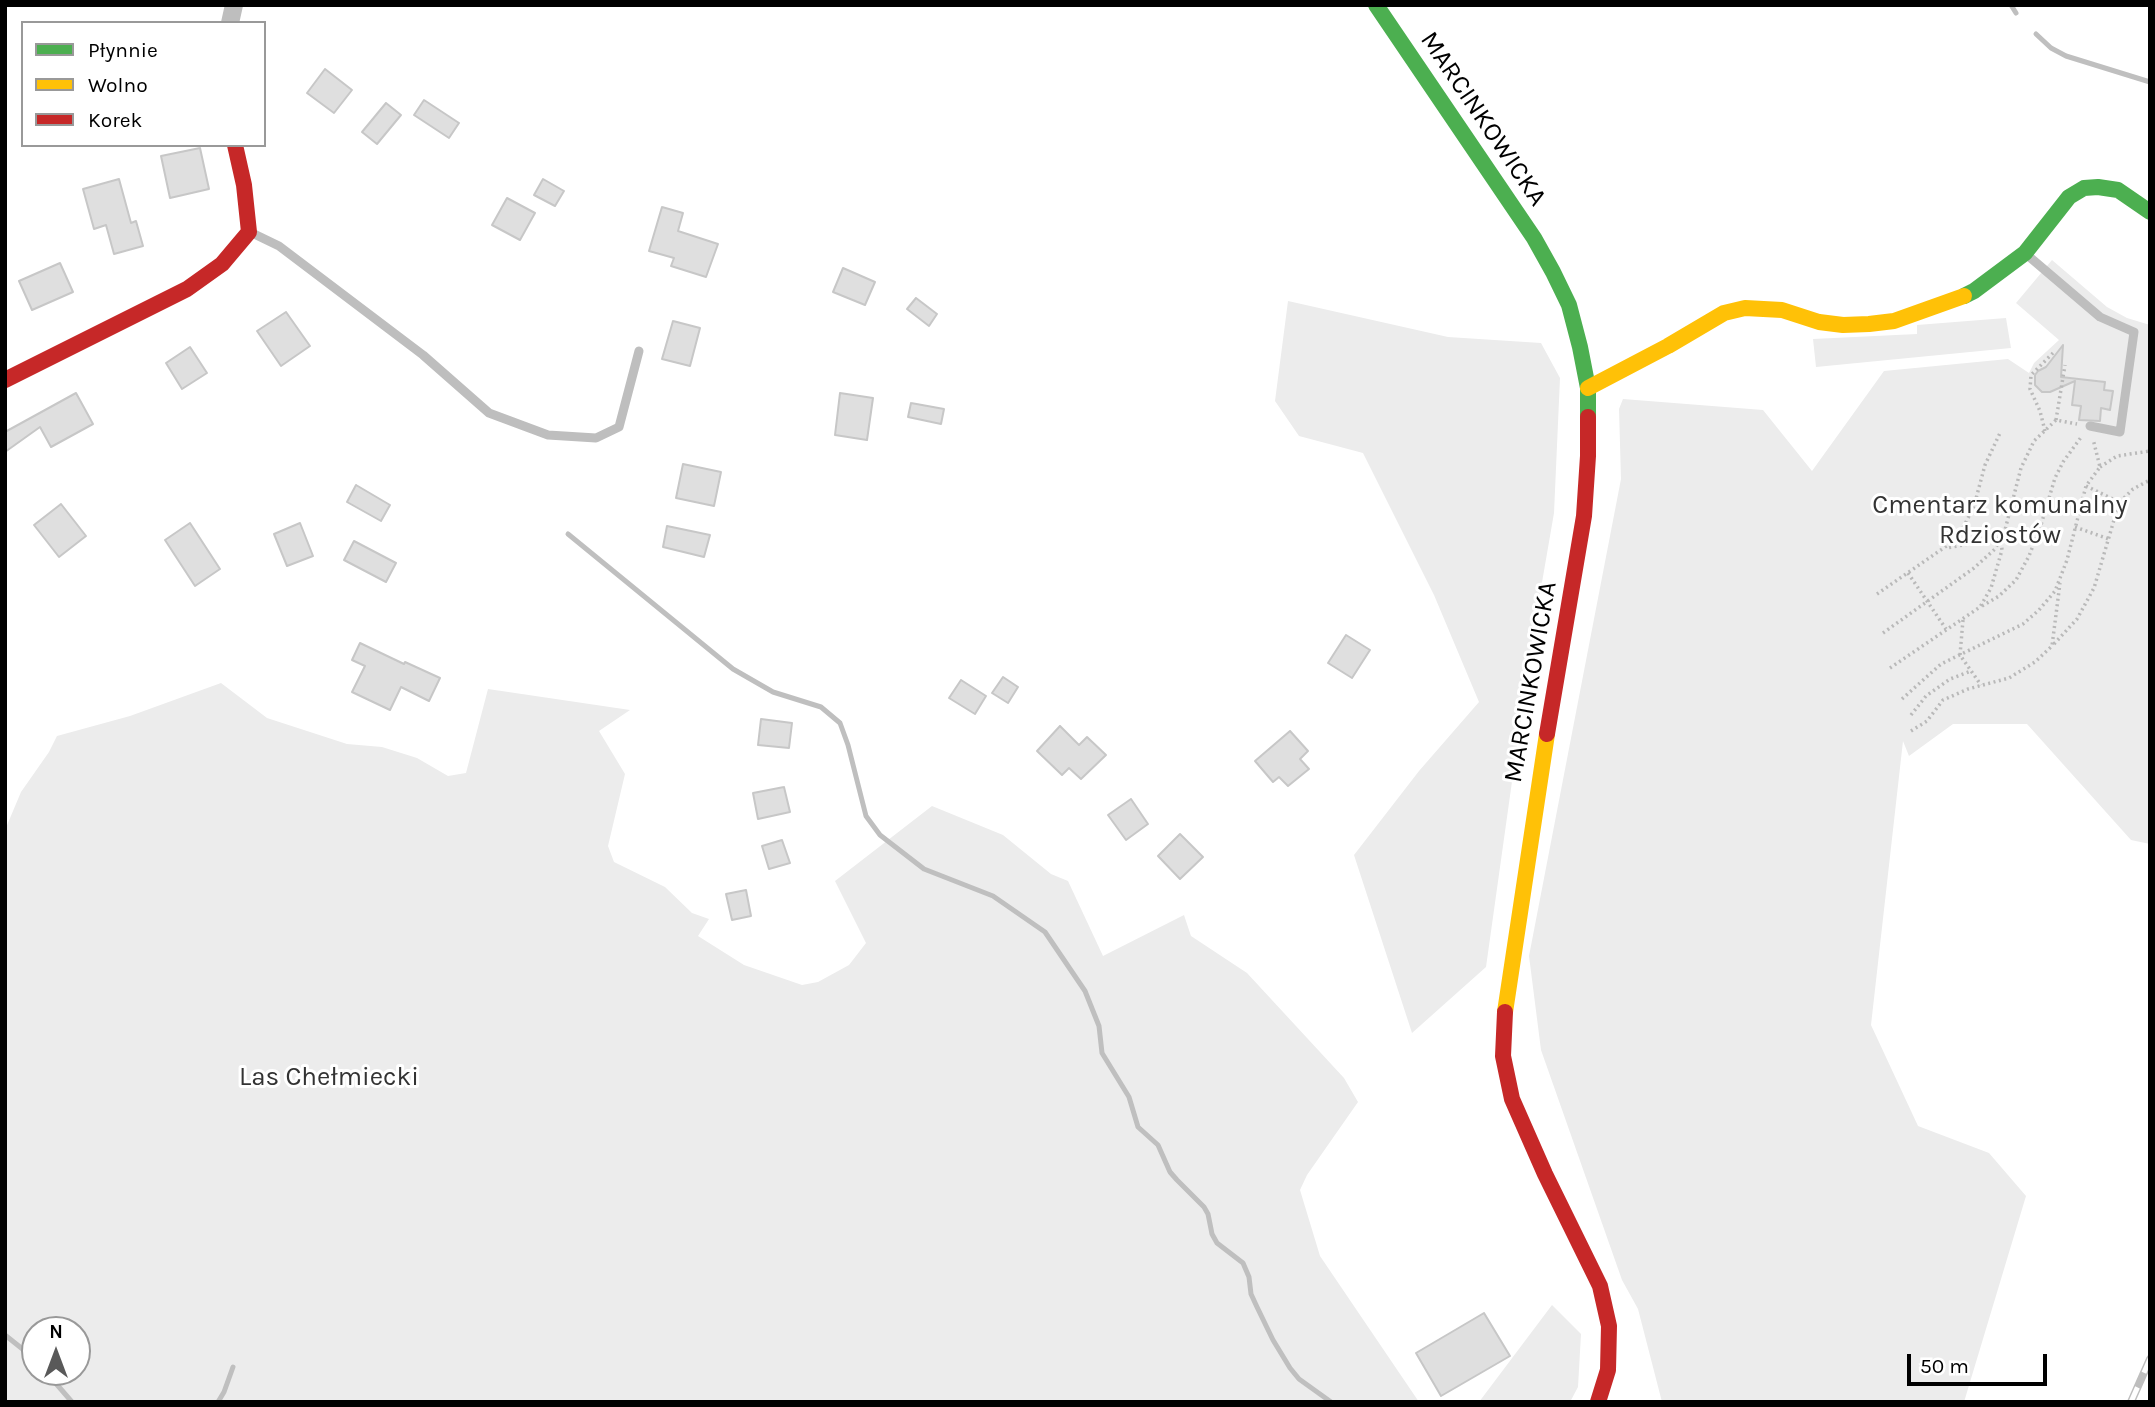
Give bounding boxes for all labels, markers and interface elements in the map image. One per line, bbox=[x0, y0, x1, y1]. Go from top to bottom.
legend bbox=[21, 21, 266, 147]
street label: MARCINKOWICKA bbox=[1413, 26, 1553, 212]
text: Płynnie bbox=[88, 38, 158, 62]
text: Wolno bbox=[88, 73, 148, 97]
text: Korek bbox=[88, 108, 142, 132]
park label: Cmentarz komunalny Rdziostów bbox=[1872, 490, 2128, 552]
street label: MARCINKOWICKA bbox=[1498, 579, 1564, 785]
park label: Las Chełmiecki bbox=[239, 1062, 419, 1094]
north arrow bbox=[21, 1316, 91, 1386]
text: N bbox=[49, 1321, 63, 1343]
scale bar bbox=[1910, 1340, 2050, 1384]
text: 50 m bbox=[1920, 1354, 1969, 1378]

